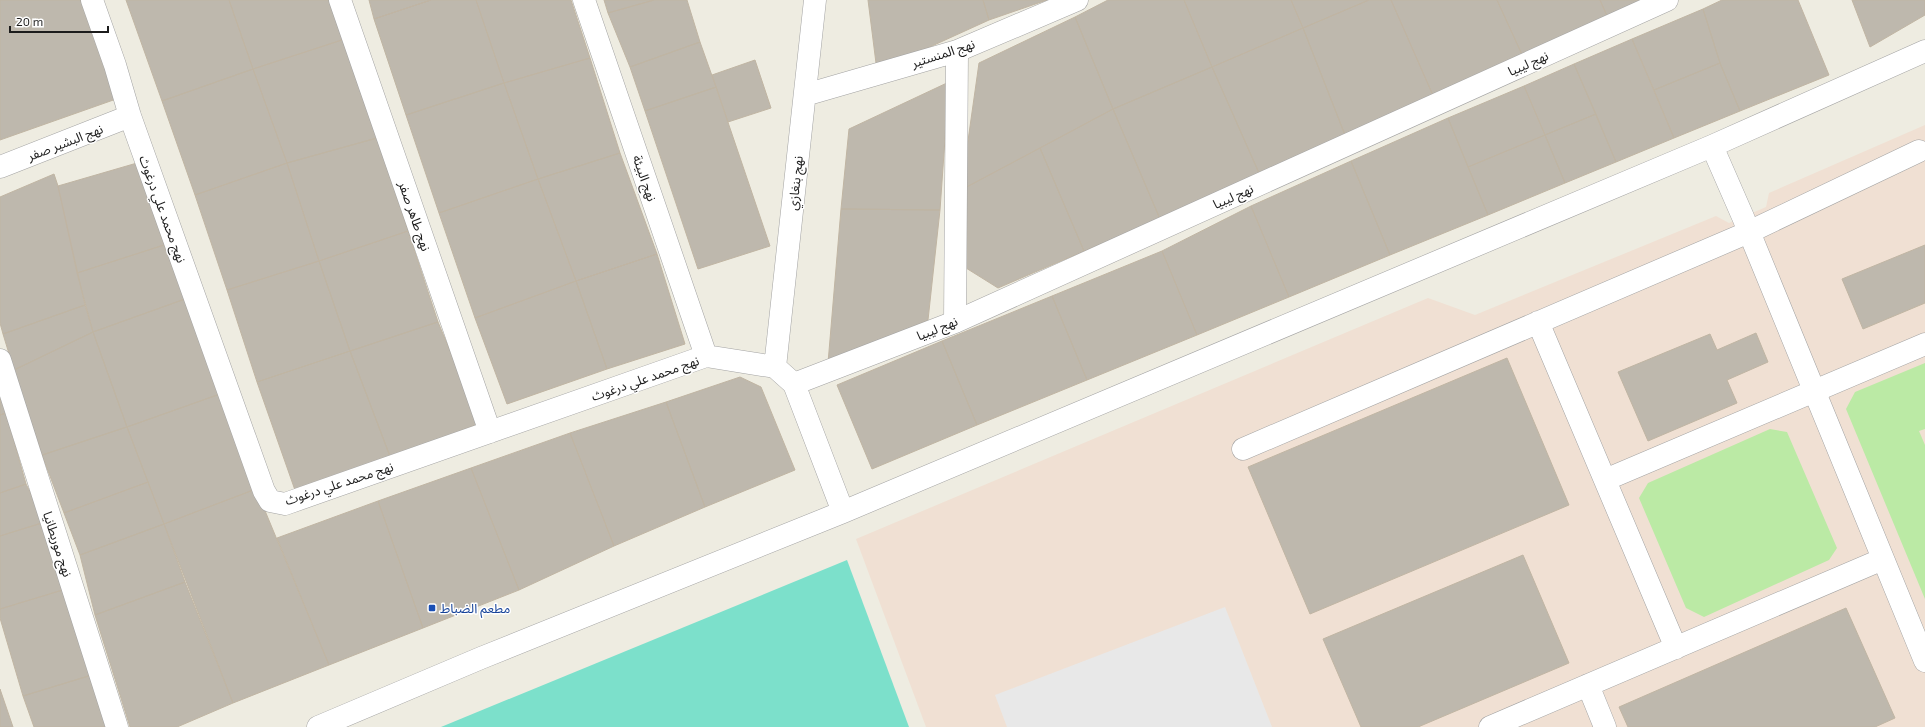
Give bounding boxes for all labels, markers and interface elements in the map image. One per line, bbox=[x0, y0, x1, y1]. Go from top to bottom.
scale bar bbox=[10, 8, 108, 34]
text: 20 m bbox=[16, 14, 43, 28]
street label: نهج المنستير bbox=[908, 35, 978, 74]
street label: نهج ليبيا bbox=[1505, 47, 1552, 82]
street label: نهج البشير صفر bbox=[24, 120, 106, 167]
street label: نهج محمد علي درغوث bbox=[133, 153, 190, 266]
street label: نهج البيئة bbox=[627, 153, 660, 204]
street label: نهج بنغازي bbox=[784, 155, 809, 211]
street label: نهج طاهر صفر bbox=[392, 178, 434, 254]
street label: نهج ليبيا bbox=[1210, 180, 1257, 215]
street label: نهج ليبيا bbox=[914, 313, 961, 346]
street label: نهج محمد علي درغوث bbox=[589, 352, 702, 407]
street label: نهج محمد علي درغوث bbox=[283, 458, 396, 511]
street label: نهج موريطانيا bbox=[37, 509, 76, 580]
place label: مطعم الضباط bbox=[440, 600, 511, 619]
marker: مطعم الضباط bbox=[427, 603, 437, 613]

